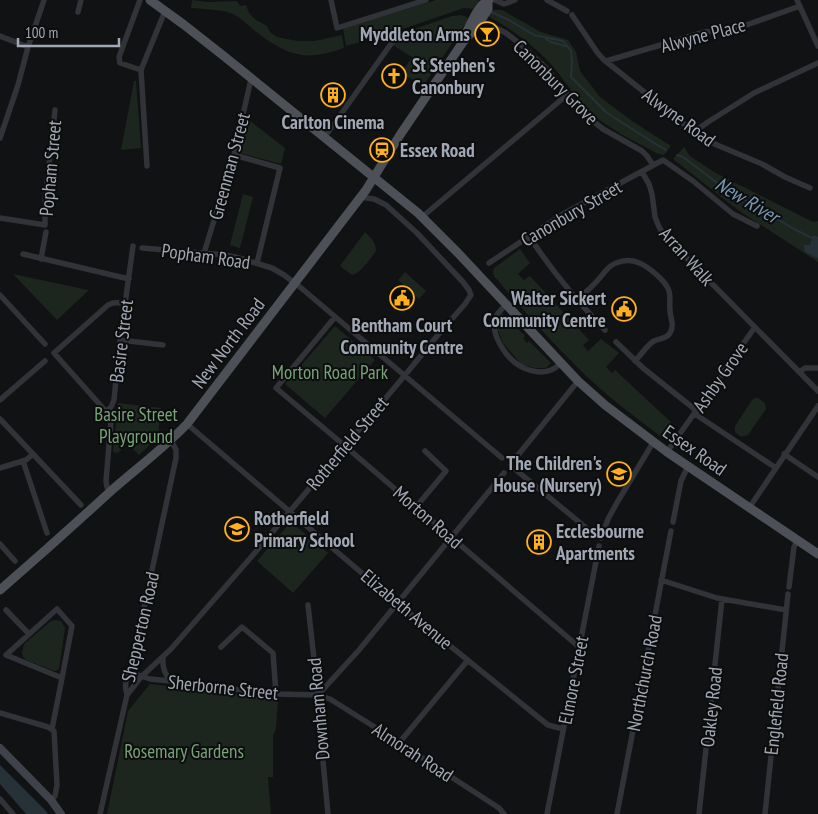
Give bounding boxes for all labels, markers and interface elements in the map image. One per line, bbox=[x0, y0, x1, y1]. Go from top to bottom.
street label: Alwyne Place bbox=[658, 12, 748, 58]
scale bar bbox=[18, 15, 119, 47]
bar icon: Myddleton Arms bbox=[474, 21, 500, 47]
place label: Myddleton Arms bbox=[360, 22, 470, 46]
text: 100 m bbox=[25, 23, 58, 42]
street label: Canonbury Grove bbox=[508, 34, 604, 130]
place label: St Stephen's Canonbury bbox=[412, 53, 495, 99]
church icon: St Stephen's Canonbury bbox=[381, 63, 407, 89]
building icon: Carlton Cinema bbox=[320, 82, 346, 108]
street label: Alwyne Road bbox=[638, 82, 720, 152]
street label: Greenman Street bbox=[203, 109, 255, 222]
place label: Carlton Cinema bbox=[282, 110, 385, 134]
street label: Popham Street bbox=[34, 118, 66, 217]
station icon: Essex Road bbox=[369, 137, 395, 163]
place label: Essex Road bbox=[400, 138, 475, 162]
water label: New River bbox=[710, 171, 786, 230]
street label: Canonbury Street bbox=[516, 174, 626, 252]
street label: Arran Walk bbox=[654, 222, 720, 291]
street label: Popham Road bbox=[160, 238, 252, 274]
public building icon: Bentham Court Community Centre bbox=[389, 285, 415, 311]
place label: Walter Sickert Community Centre bbox=[483, 286, 606, 332]
street label: New North Road bbox=[186, 293, 270, 393]
public building icon: Walter Sickert Community Centre bbox=[611, 296, 637, 322]
street label: Basire Street bbox=[104, 297, 138, 384]
place label: Bentham Court Community Centre bbox=[341, 313, 463, 359]
street label: Ashby Grove bbox=[687, 337, 753, 417]
park label: Morton Road Park bbox=[272, 360, 389, 384]
street label: Rotherfield Street bbox=[301, 390, 394, 495]
park label: Basire Street Playground bbox=[94, 402, 179, 448]
street label: Essex Road bbox=[658, 419, 732, 481]
place label: The Children's House (Nursery) bbox=[493, 451, 602, 497]
school or university icon: The Children's House (Nursery) bbox=[606, 461, 632, 487]
street label: Morton Road bbox=[388, 480, 468, 554]
place label: Rotherfield Primary School bbox=[254, 506, 355, 552]
school or university icon: Rotherfield Primary School bbox=[224, 516, 250, 542]
place label: Ecclesbourne Apartments bbox=[555, 519, 644, 565]
building icon: Ecclesbourne Apartments bbox=[526, 529, 552, 555]
street label: Elizabeth Avenue bbox=[356, 564, 458, 654]
street label: Shepperton Road bbox=[116, 570, 164, 684]
street label: Northchurch Road bbox=[621, 613, 667, 733]
street label: Elmore Street bbox=[553, 633, 593, 726]
street label: Englefield Road bbox=[759, 652, 793, 756]
street label: Downham Road bbox=[302, 657, 334, 761]
street label: Oakley Road bbox=[695, 666, 727, 748]
street label: Sherborne Street bbox=[167, 669, 280, 705]
street label: Almorah Road bbox=[368, 717, 458, 787]
park label: Rosemary Gardens bbox=[124, 739, 244, 763]

